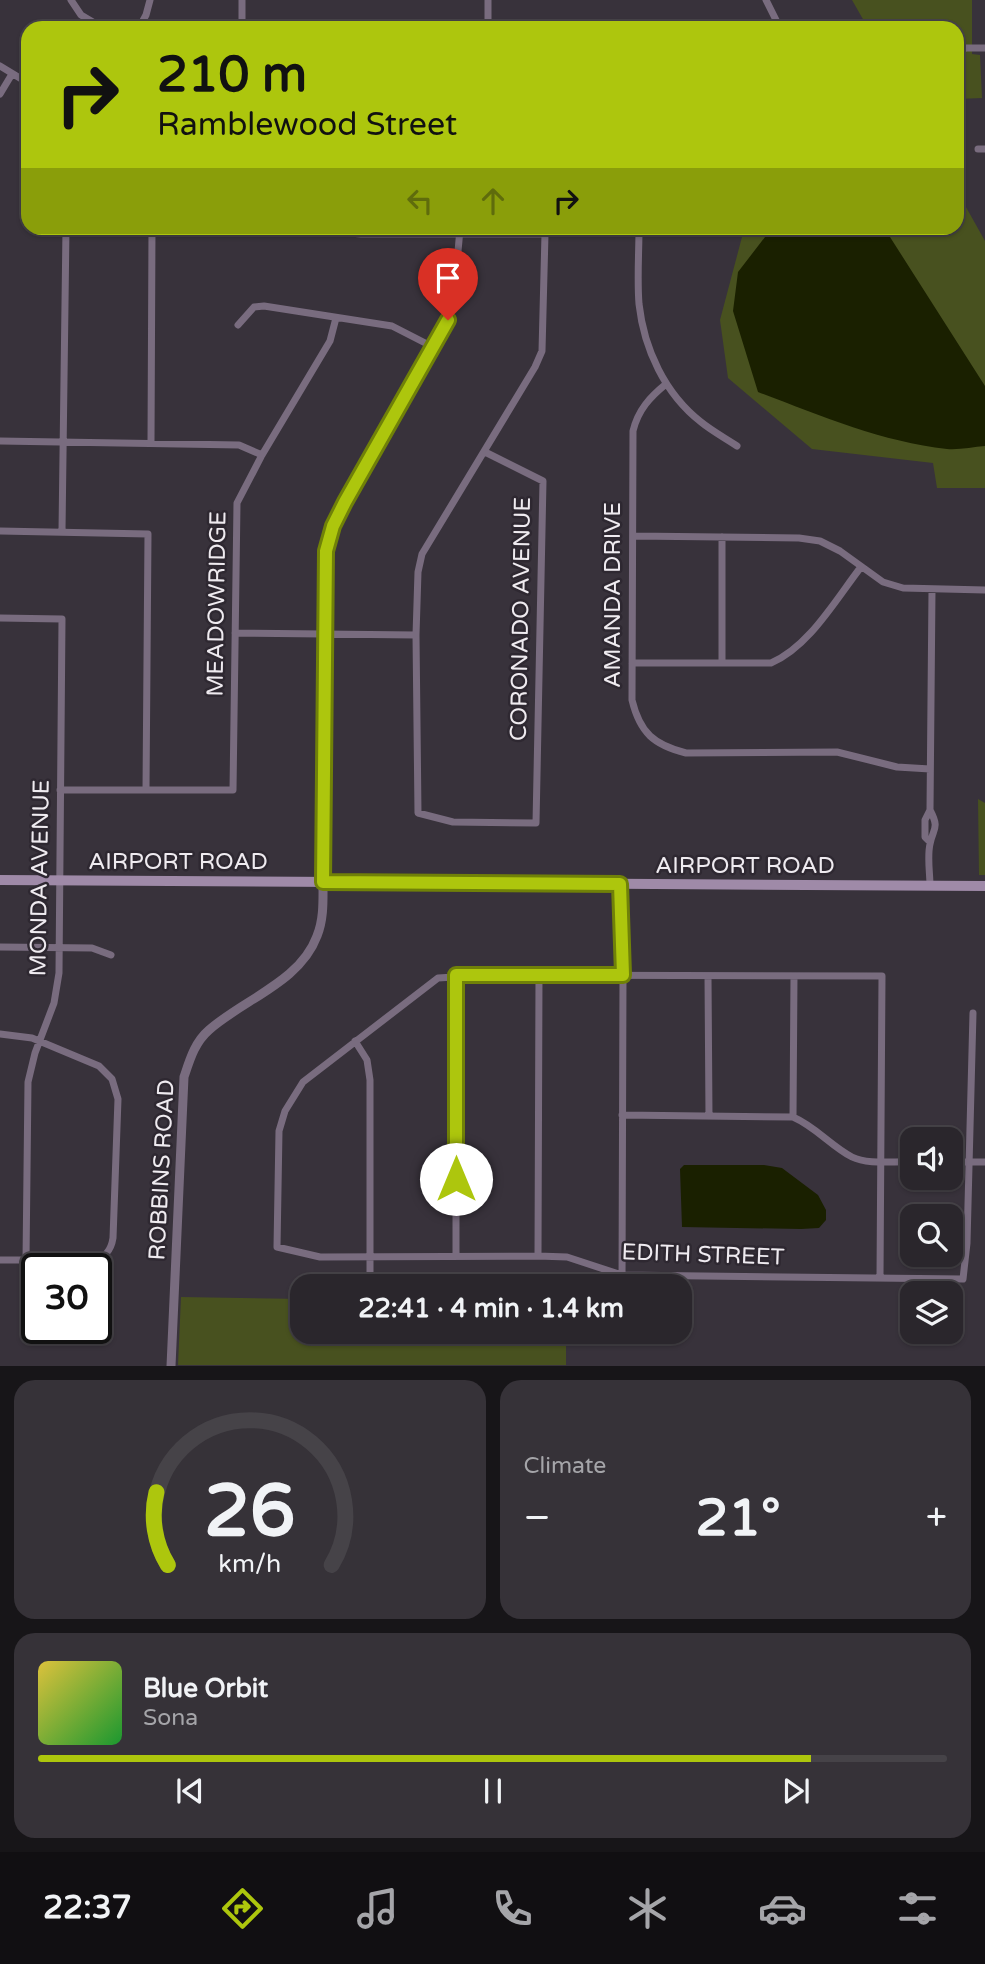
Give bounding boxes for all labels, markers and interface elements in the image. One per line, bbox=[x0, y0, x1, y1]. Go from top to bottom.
text: 210 m bbox=[157, 46, 307, 105]
icon: right bbox=[42, 49, 133, 140]
text: Ramblewood Street bbox=[157, 106, 457, 144]
icon: left bbox=[401, 182, 439, 220]
icon: ahead bbox=[474, 182, 512, 220]
icon: right bbox=[547, 182, 585, 220]
pin bbox=[418, 248, 478, 320]
icon: arrive bbox=[429, 259, 467, 297]
street label: CORONADO AVENUE bbox=[505, 497, 537, 741]
street label: AMANDA DRIVE bbox=[599, 502, 627, 688]
street label: MEADOWRIDGE bbox=[201, 511, 233, 697]
street label: MONDA AVENUE bbox=[24, 779, 56, 977]
street label: AIRPORT ROAD bbox=[88, 848, 268, 876]
street label: AIRPORT ROAD bbox=[655, 852, 835, 880]
street label: ROBBINS ROAD bbox=[143, 1079, 181, 1261]
map controls bbox=[900, 1127, 963, 1344]
button: sound bbox=[900, 1127, 963, 1190]
position arrow bbox=[419, 1142, 493, 1216]
button: search bbox=[900, 1204, 963, 1267]
street label: EDITH STREET bbox=[621, 1238, 785, 1272]
speed limit sign: 30 bbox=[21, 1253, 112, 1344]
button: layers bbox=[900, 1281, 963, 1344]
text: 22:41 · 4 min · 1.4 km bbox=[358, 1293, 624, 1324]
text: Climate bbox=[524, 1452, 606, 1480]
text: 26 bbox=[204, 1469, 295, 1557]
text: 21° bbox=[696, 1487, 781, 1550]
text: − bbox=[524, 1495, 551, 1541]
text: + bbox=[926, 1495, 947, 1541]
text: km/h bbox=[218, 1549, 281, 1579]
text: Blue Orbit bbox=[143, 1673, 268, 1704]
text: Sona bbox=[143, 1704, 198, 1732]
icon: previous bbox=[171, 1772, 209, 1810]
icon: pause bbox=[474, 1772, 512, 1810]
icon: next bbox=[777, 1772, 815, 1810]
icon: directions bbox=[218, 1884, 267, 1933]
icon: music bbox=[353, 1884, 402, 1933]
icon: phone bbox=[488, 1884, 537, 1933]
icon: climate bbox=[623, 1884, 672, 1933]
icon: car bbox=[758, 1884, 807, 1933]
icon: filters bbox=[893, 1884, 942, 1933]
text: 22:37 bbox=[43, 1889, 132, 1927]

